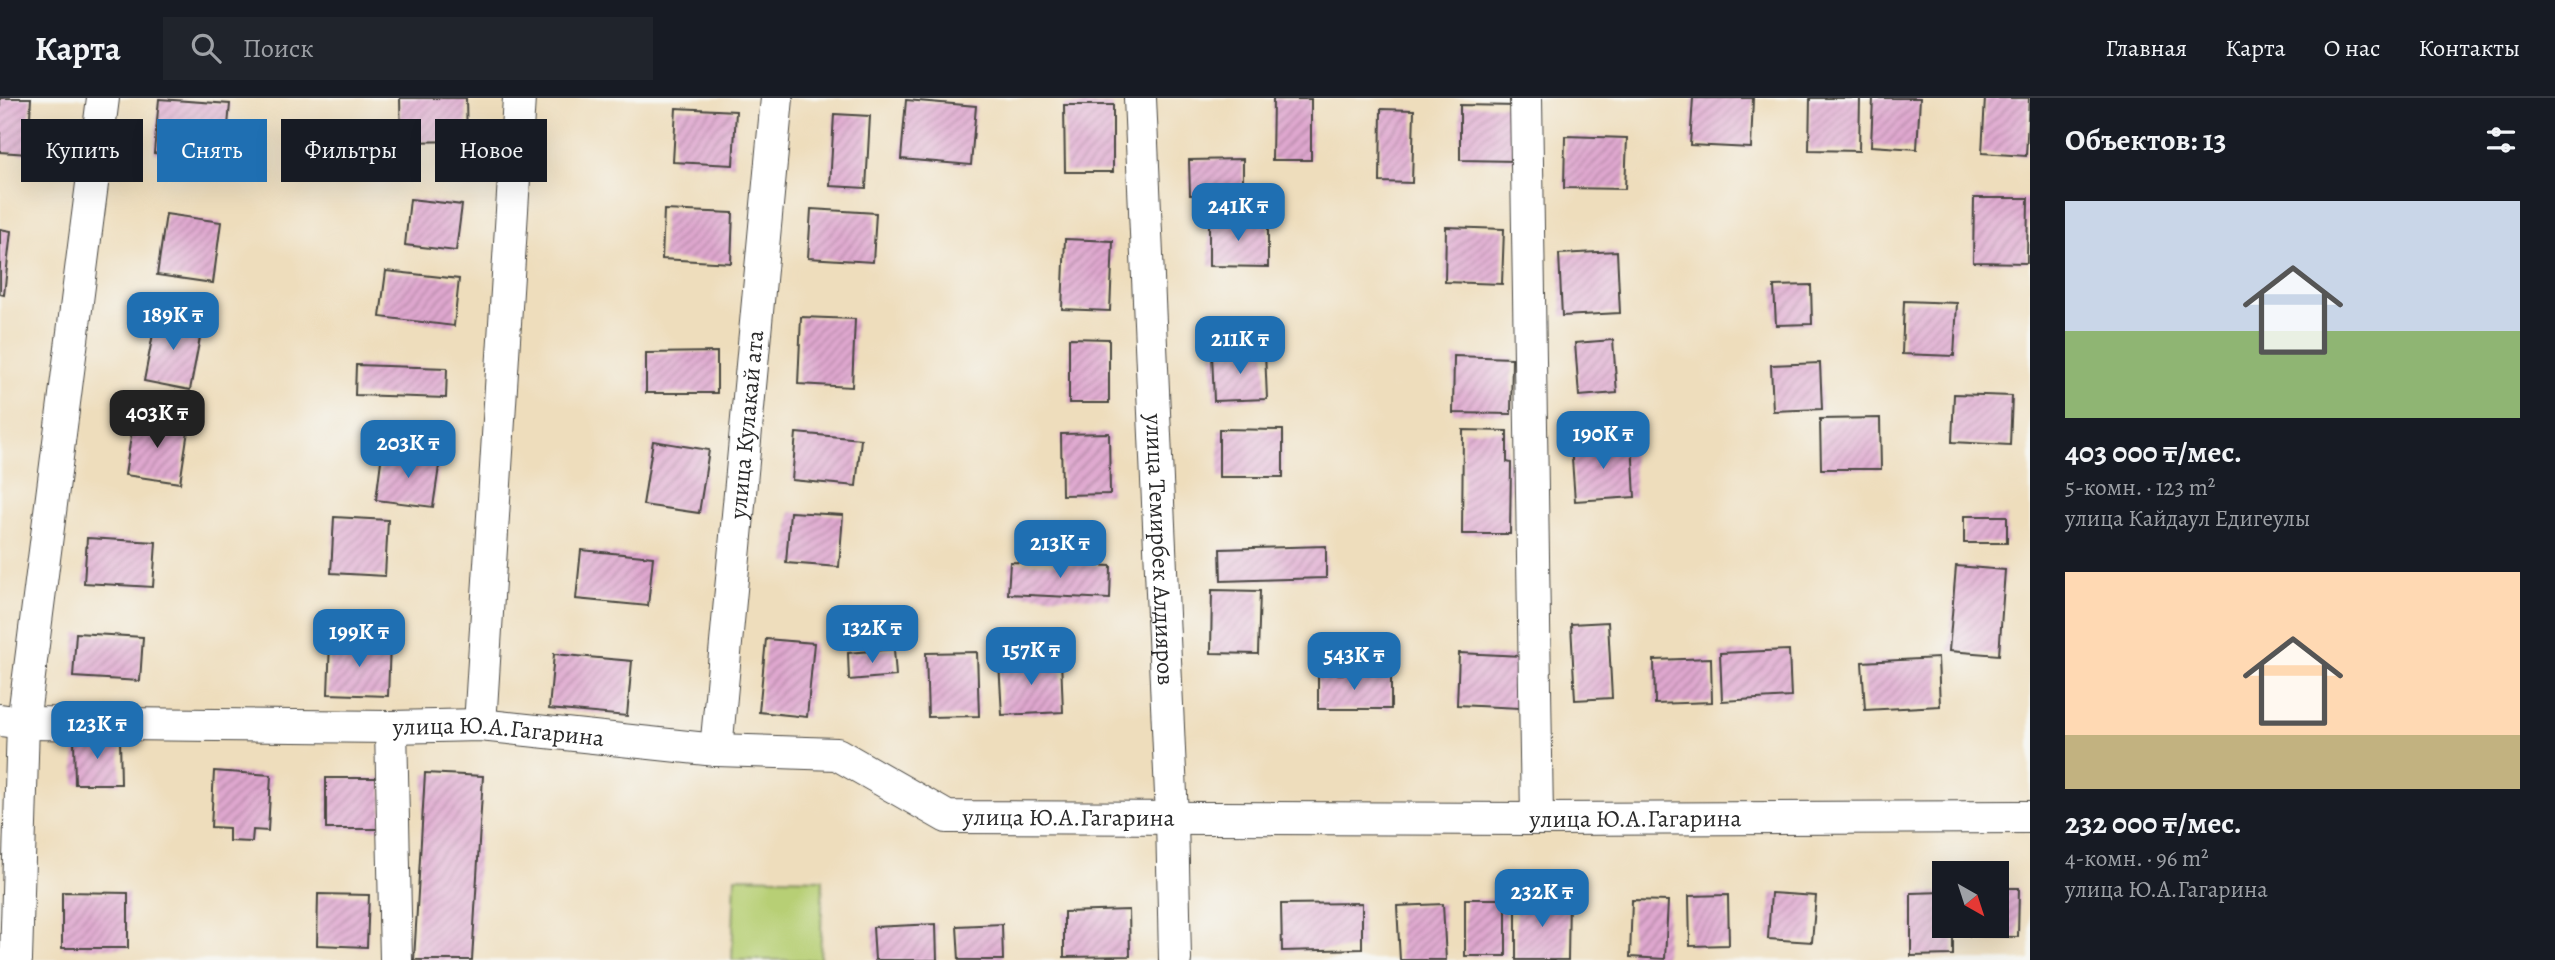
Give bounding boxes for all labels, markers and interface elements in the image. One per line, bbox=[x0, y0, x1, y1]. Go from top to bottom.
search box bbox=[163, 17, 653, 80]
text: Карта bbox=[35, 26, 121, 71]
icon: search bbox=[187, 29, 225, 67]
text: Поиск bbox=[243, 31, 314, 66]
text: Главная bbox=[2106, 32, 2187, 64]
text: Карта bbox=[2225, 32, 2286, 64]
text: О нас bbox=[2324, 32, 2380, 64]
text: Контакты bbox=[2418, 32, 2520, 64]
chip: Купить bbox=[21, 119, 143, 182]
chip: Снять bbox=[157, 119, 267, 182]
chip: Фильтры bbox=[281, 119, 421, 182]
chip: Новое bbox=[435, 119, 547, 182]
text: Объектов: 13 bbox=[2065, 120, 2226, 160]
icon: filters bbox=[2482, 121, 2520, 159]
pin: 241K ₸ bbox=[1181, 184, 1295, 243]
text: 241K ₸ bbox=[1208, 190, 1268, 221]
icon: home bbox=[2230, 247, 2356, 373]
pin: 189K ₸ bbox=[116, 292, 230, 352]
text: 189K ₸ bbox=[143, 299, 203, 330]
pin: 211K ₸ bbox=[1183, 316, 1297, 376]
text: 211K ₸ bbox=[1211, 323, 1269, 354]
street label: улица Кулакай ата bbox=[722, 329, 771, 521]
pin: 403K ₸ bbox=[100, 390, 214, 450]
text: 403K ₸ bbox=[126, 397, 188, 428]
street label: улица Темирбек Алдияров bbox=[1138, 412, 1182, 686]
pin: 190K ₸ bbox=[1546, 412, 1660, 471]
text: 190K ₸ bbox=[1573, 418, 1633, 449]
pin: 203K ₸ bbox=[351, 420, 465, 480]
text: 203K ₸ bbox=[377, 427, 439, 458]
text: 403 000 ₸/мес. bbox=[2065, 432, 2242, 472]
text: 5-комн. · 123 m² bbox=[2065, 472, 2215, 503]
text: улица Кайдаул Едигеулы bbox=[2065, 503, 2310, 534]
pin: 213K ₸ bbox=[1003, 520, 1117, 580]
text: 213K ₸ bbox=[1030, 527, 1090, 558]
pin: 132K ₸ bbox=[815, 606, 929, 665]
pin: 199K ₸ bbox=[302, 610, 416, 669]
text: 132K ₸ bbox=[842, 612, 902, 643]
text: 199K ₸ bbox=[329, 616, 389, 647]
icon: home bbox=[2230, 618, 2356, 744]
pin: 157K ₸ bbox=[974, 628, 1088, 687]
pin: 543K ₸ bbox=[1297, 632, 1411, 692]
text: 157K ₸ bbox=[1002, 634, 1060, 665]
text: 543K ₸ bbox=[1324, 639, 1384, 670]
pin: 123K ₸ bbox=[40, 702, 154, 761]
text: 123K ₸ bbox=[67, 708, 127, 739]
street label: улица Ю.А.Гагарина bbox=[391, 709, 606, 754]
street label: улица Ю.А.Гагарина bbox=[962, 801, 1175, 834]
street label: улица Ю.А.Гагарина bbox=[1529, 802, 1742, 835]
text: 232 000 ₸/мес. bbox=[2065, 803, 2242, 843]
text: 4-комн. · 96 m² bbox=[2065, 843, 2209, 874]
north arrow bbox=[1932, 861, 2009, 938]
map controls bbox=[1932, 861, 2009, 938]
pin: 232K ₸ bbox=[1485, 870, 1599, 929]
text: улица Ю.А.Гагарина bbox=[2065, 874, 2268, 905]
text: 232K ₸ bbox=[1511, 876, 1573, 907]

